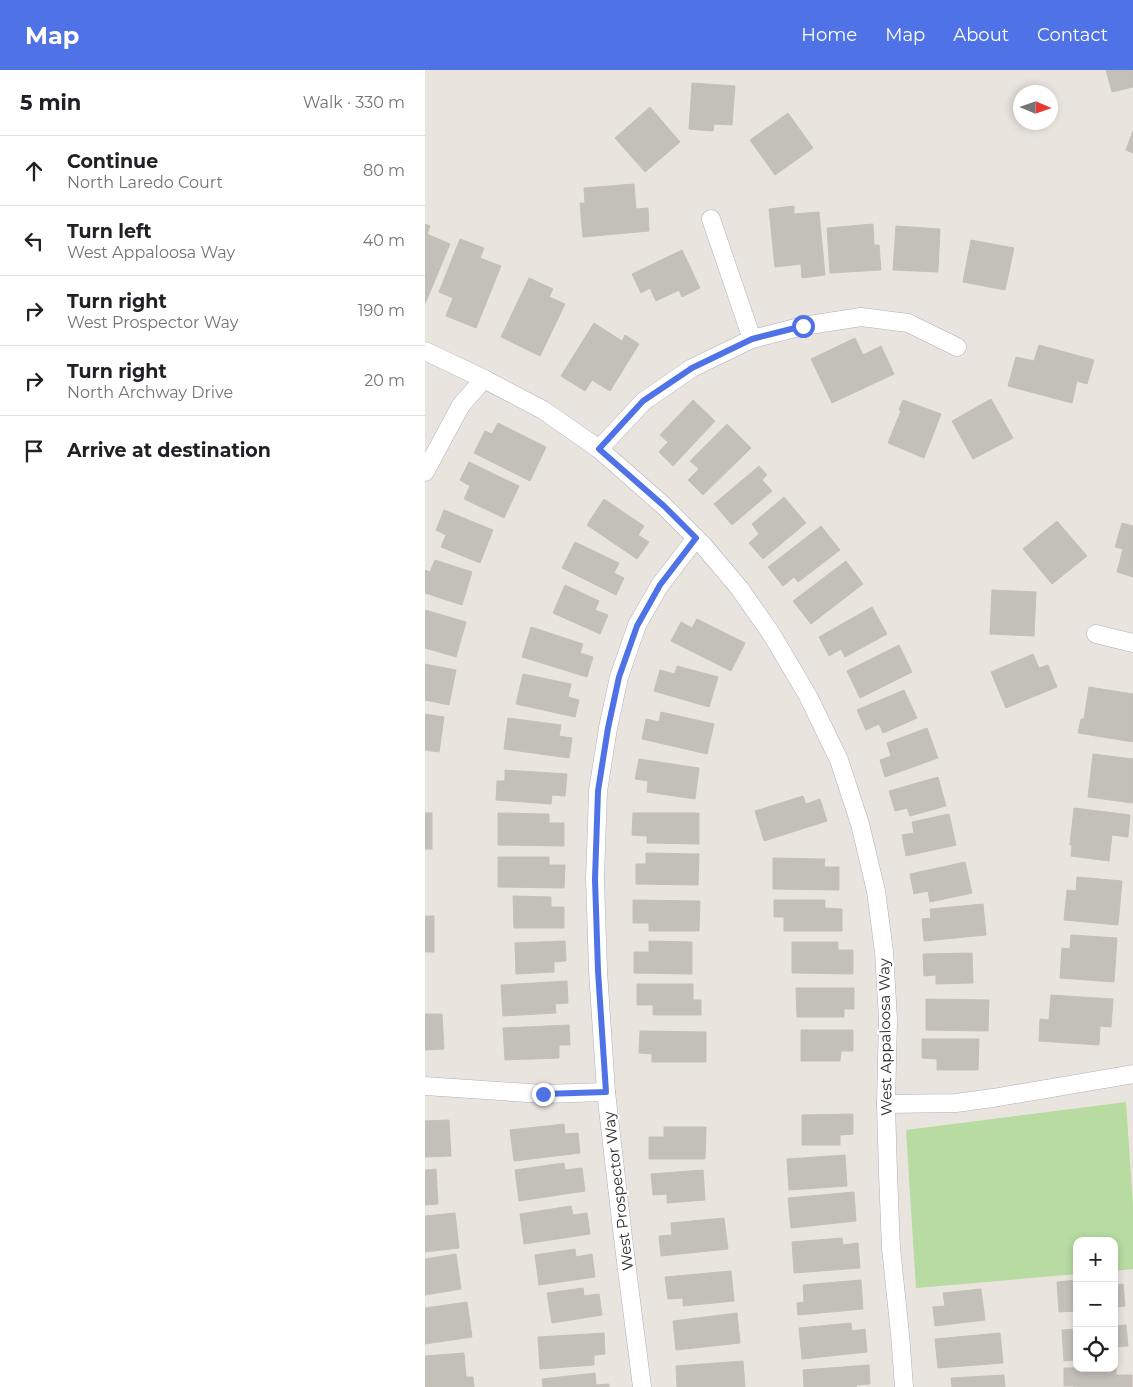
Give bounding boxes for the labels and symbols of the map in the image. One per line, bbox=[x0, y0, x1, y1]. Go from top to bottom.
north arrow bbox=[1013, 85, 1058, 130]
route start bbox=[792, 315, 815, 338]
street label: West Appaloosa Way bbox=[874, 957, 896, 1116]
route end bbox=[532, 1083, 555, 1106]
street label: West Prospector Way bbox=[599, 1109, 637, 1272]

